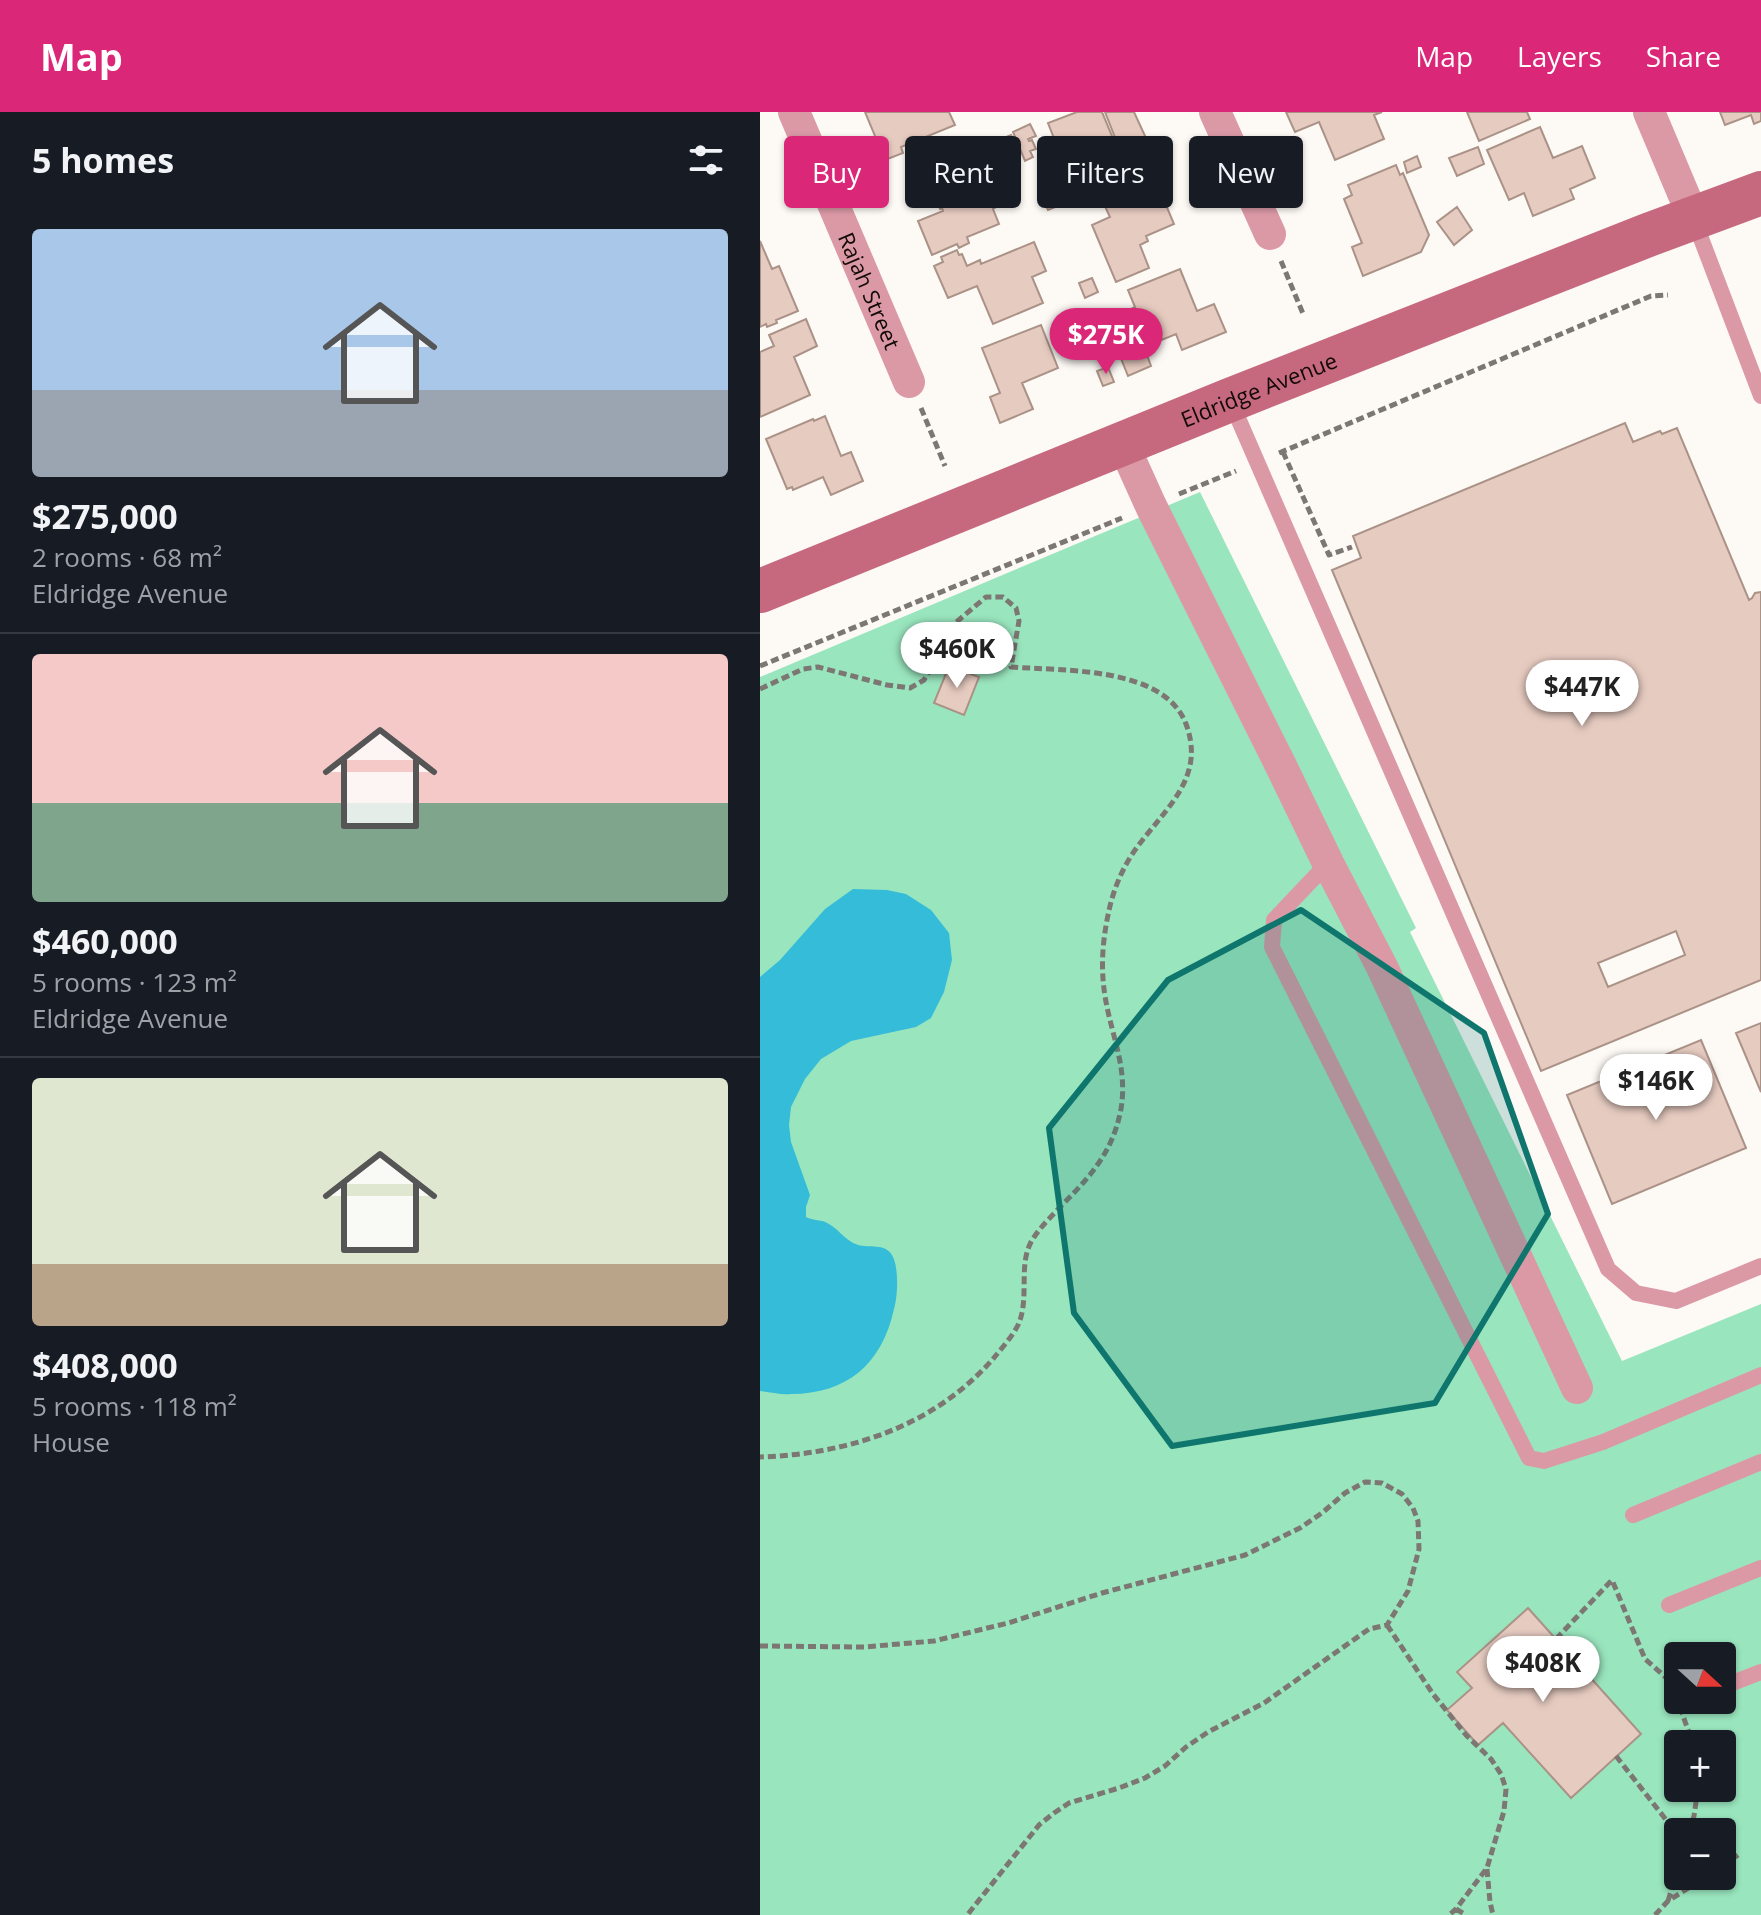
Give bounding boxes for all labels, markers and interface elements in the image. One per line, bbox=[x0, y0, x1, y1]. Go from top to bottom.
text: Map bbox=[40, 30, 123, 82]
text: Map bbox=[1415, 37, 1473, 75]
text: Layers bbox=[1517, 37, 1602, 75]
text: Share bbox=[1646, 37, 1721, 75]
chip: Buy bbox=[784, 136, 889, 208]
chip: Rent bbox=[905, 136, 1021, 208]
chip: Filters bbox=[1037, 136, 1173, 208]
chip: New bbox=[1189, 136, 1303, 208]
text: 5 homes bbox=[32, 137, 174, 183]
icon: filters bbox=[684, 138, 728, 182]
street label: Rajah Street bbox=[832, 227, 908, 354]
icon: home bbox=[308, 281, 452, 425]
pin: $275K bbox=[1050, 308, 1162, 376]
text: $275K bbox=[1068, 316, 1144, 352]
street label: Eldridge Avenue bbox=[1176, 344, 1341, 434]
text: $275,000 bbox=[32, 493, 178, 539]
text: 2 rooms · 68 m² bbox=[32, 539, 222, 575]
text: Eldridge Avenue bbox=[32, 575, 228, 611]
pin: $460K bbox=[901, 622, 1013, 690]
text: $460K bbox=[919, 630, 995, 666]
pin: $447K bbox=[1526, 660, 1638, 728]
text: $447K bbox=[1544, 668, 1620, 704]
icon: home bbox=[308, 706, 452, 850]
text: $460,000 bbox=[32, 918, 178, 964]
text: 5 rooms · 123 m² bbox=[32, 964, 237, 1000]
text: Eldridge Avenue bbox=[32, 1000, 228, 1036]
pin: $146K bbox=[1600, 1054, 1712, 1122]
text: $146K bbox=[1618, 1062, 1694, 1098]
icon: home bbox=[308, 1130, 452, 1274]
text: $408,000 bbox=[32, 1342, 178, 1388]
text: 5 rooms · 118 m² bbox=[32, 1388, 237, 1424]
text: House bbox=[32, 1424, 110, 1460]
pin: $408K bbox=[1487, 1636, 1599, 1704]
north arrow bbox=[1664, 1642, 1736, 1714]
map controls bbox=[1664, 1642, 1736, 1890]
text: $408K bbox=[1505, 1644, 1581, 1680]
button: + bbox=[1664, 1730, 1736, 1802]
button: − bbox=[1664, 1818, 1736, 1890]

